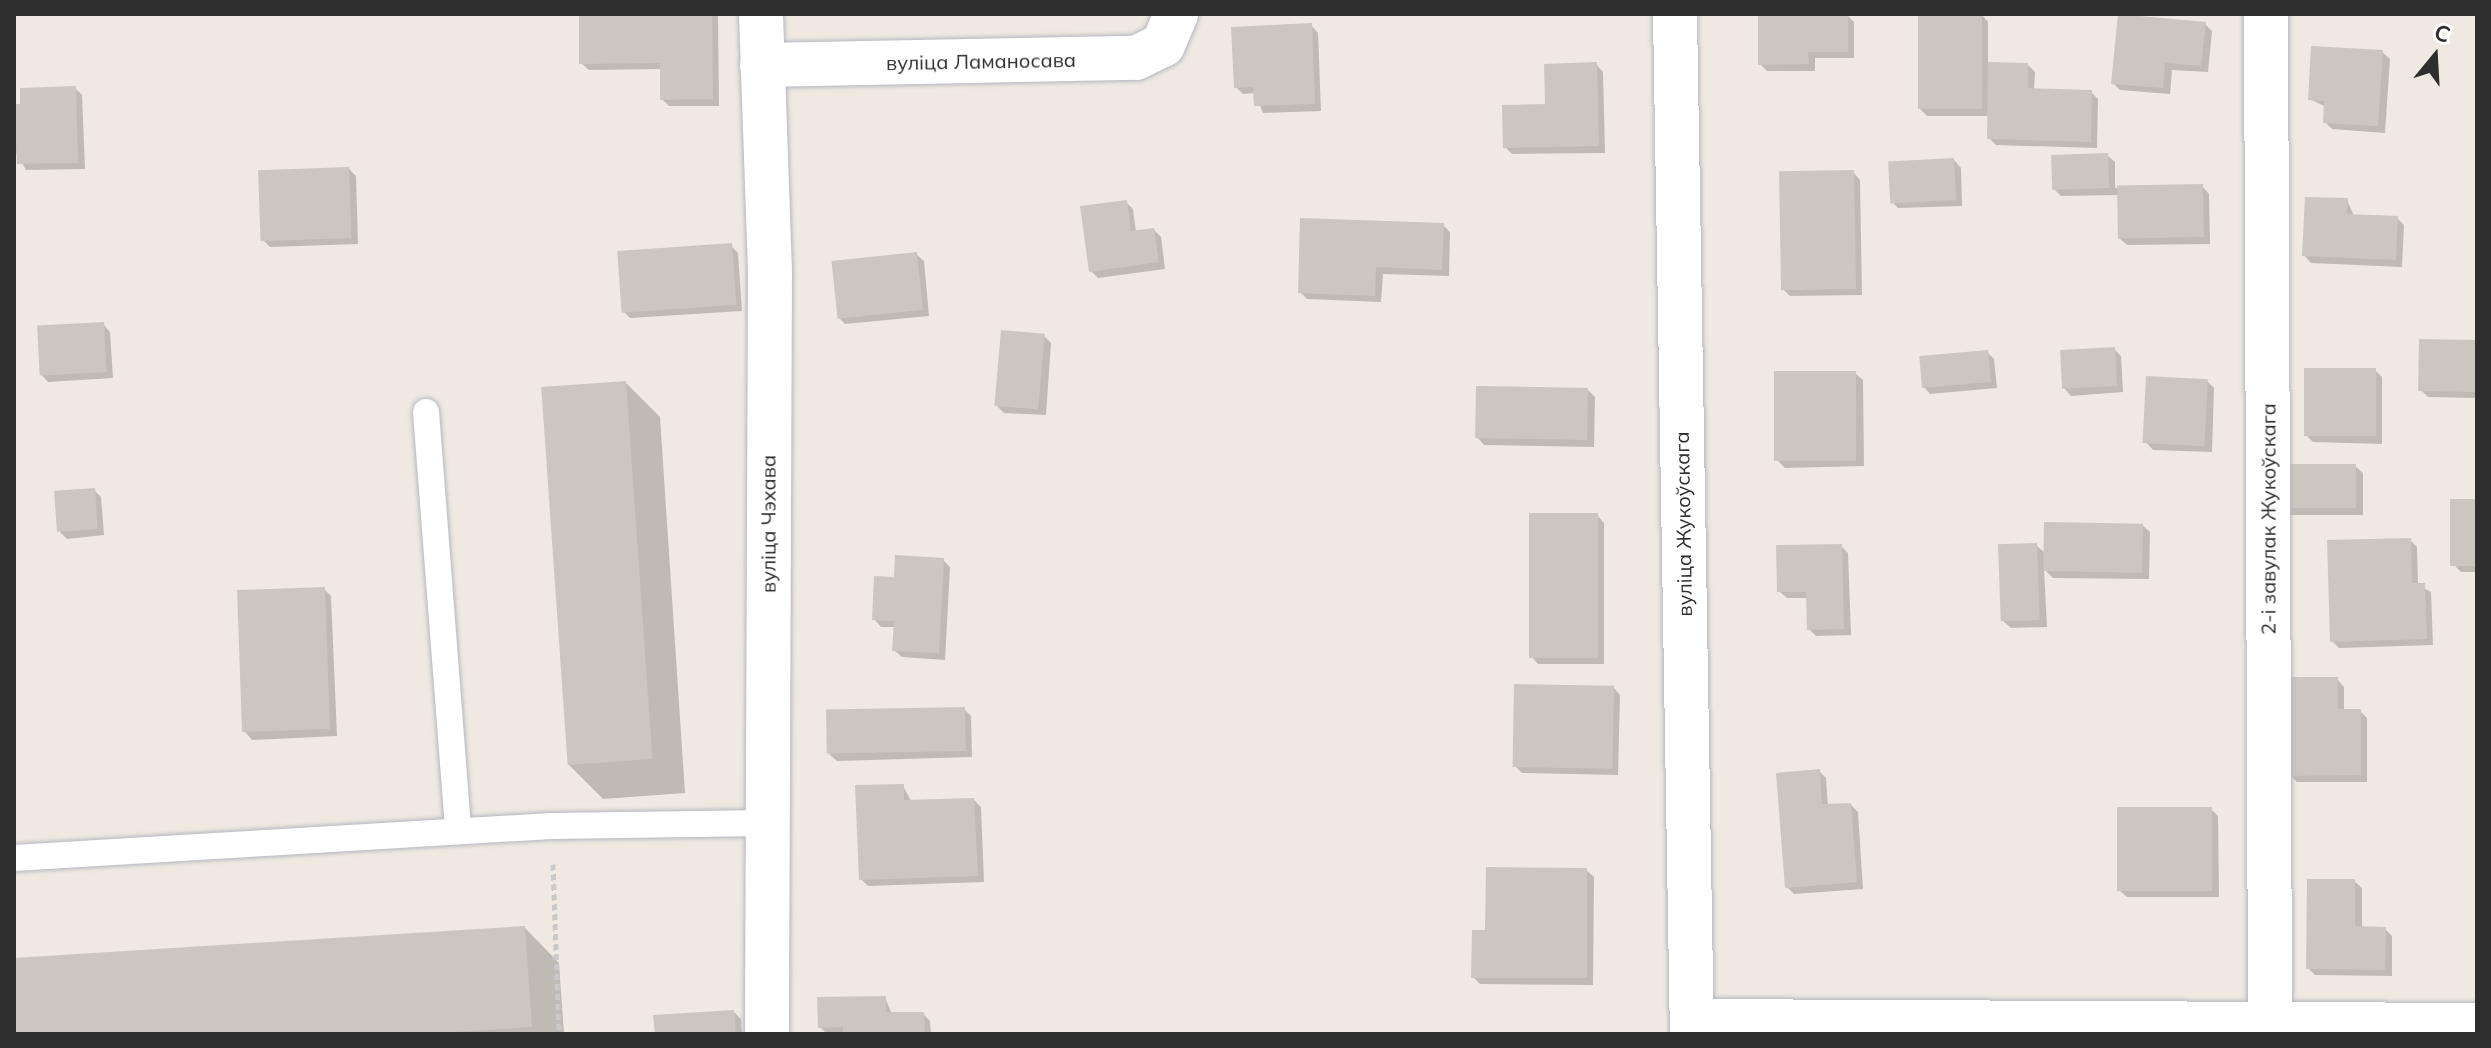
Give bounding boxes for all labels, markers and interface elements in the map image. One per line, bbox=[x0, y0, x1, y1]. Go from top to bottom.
north arrow bbox=[2395, 16, 2475, 96]
text: С bbox=[2431, 18, 2454, 49]
street label: вуліца Ламаносава bbox=[886, 47, 1076, 75]
street label: 2-і завулак Жукоўскага bbox=[2256, 403, 2280, 635]
street label: вуліца Жукоўскага bbox=[1669, 431, 1697, 617]
street label: вуліца Чэхава bbox=[756, 455, 780, 593]

